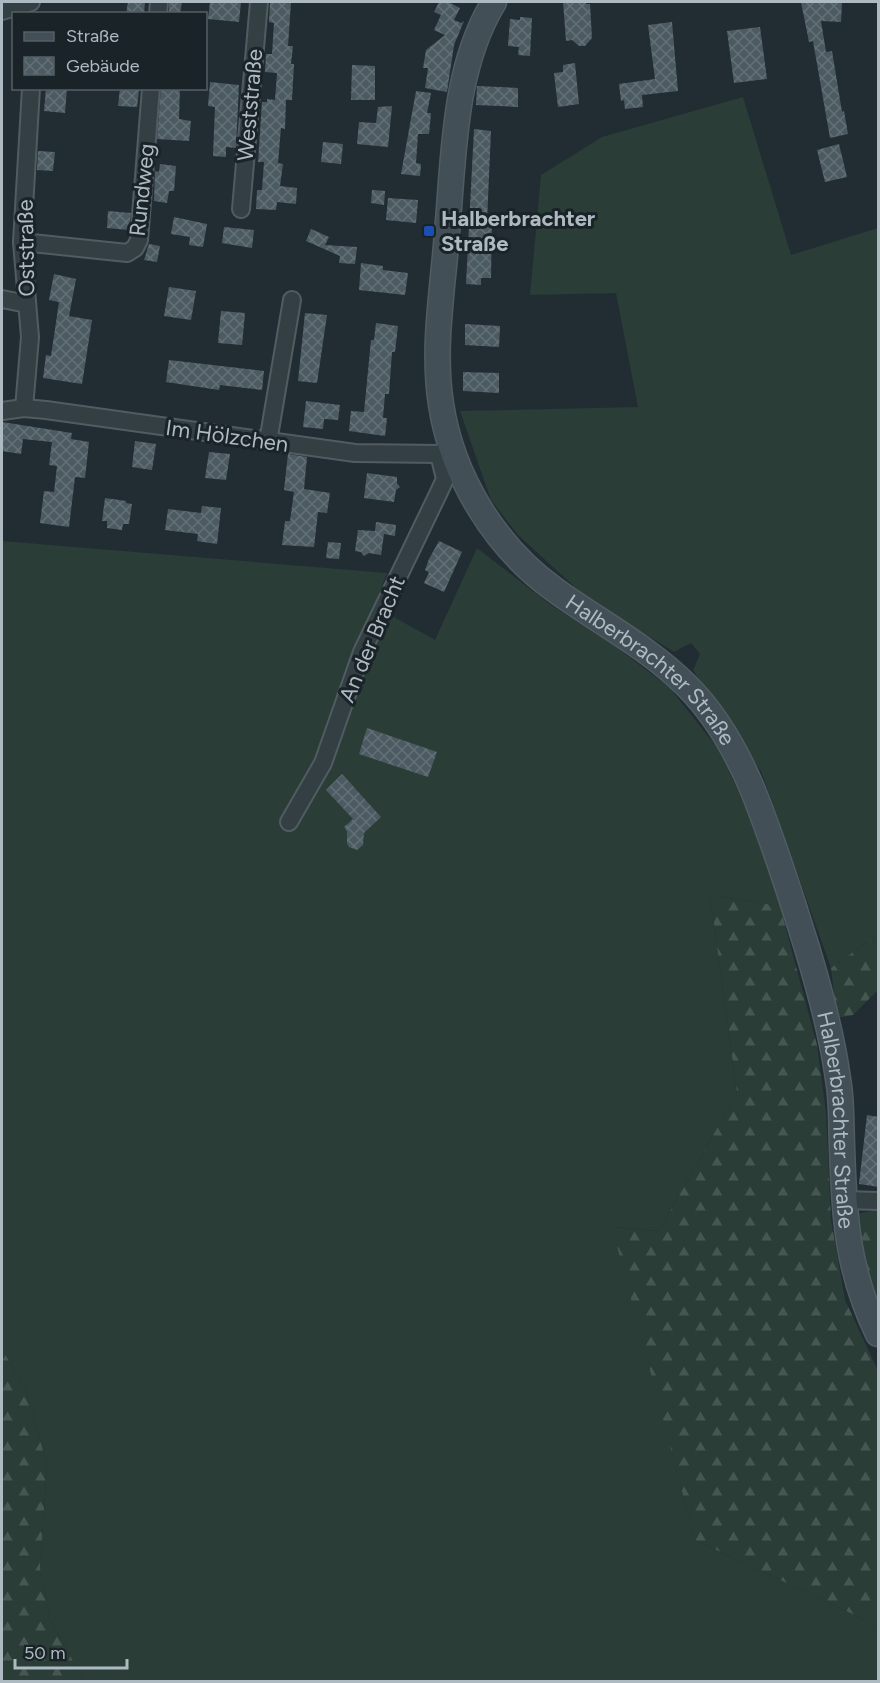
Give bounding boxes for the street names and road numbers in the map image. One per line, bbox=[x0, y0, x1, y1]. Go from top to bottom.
street label: Weststraße bbox=[232, 48, 268, 162]
street label: Rundweg bbox=[124, 142, 160, 238]
street label: Oststraße bbox=[12, 199, 40, 297]
street label: Im Hölzchen bbox=[164, 414, 290, 458]
street label: An der Bracht bbox=[333, 572, 411, 706]
street label: Halberbrachter Straße bbox=[561, 588, 742, 750]
street label: Halberbrachter Straße bbox=[812, 1008, 861, 1230]

